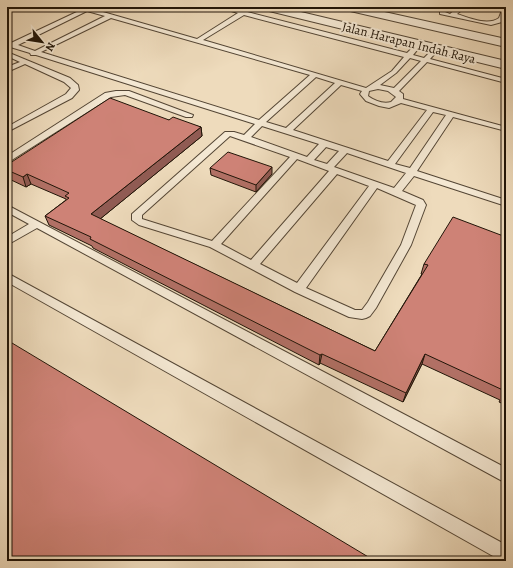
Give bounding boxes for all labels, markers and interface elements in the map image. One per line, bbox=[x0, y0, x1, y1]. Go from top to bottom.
street label: Jalan Harapan Indah Raya bbox=[340, 18, 478, 67]
north arrow bbox=[22, 22, 62, 62]
text: N bbox=[42, 40, 59, 54]

